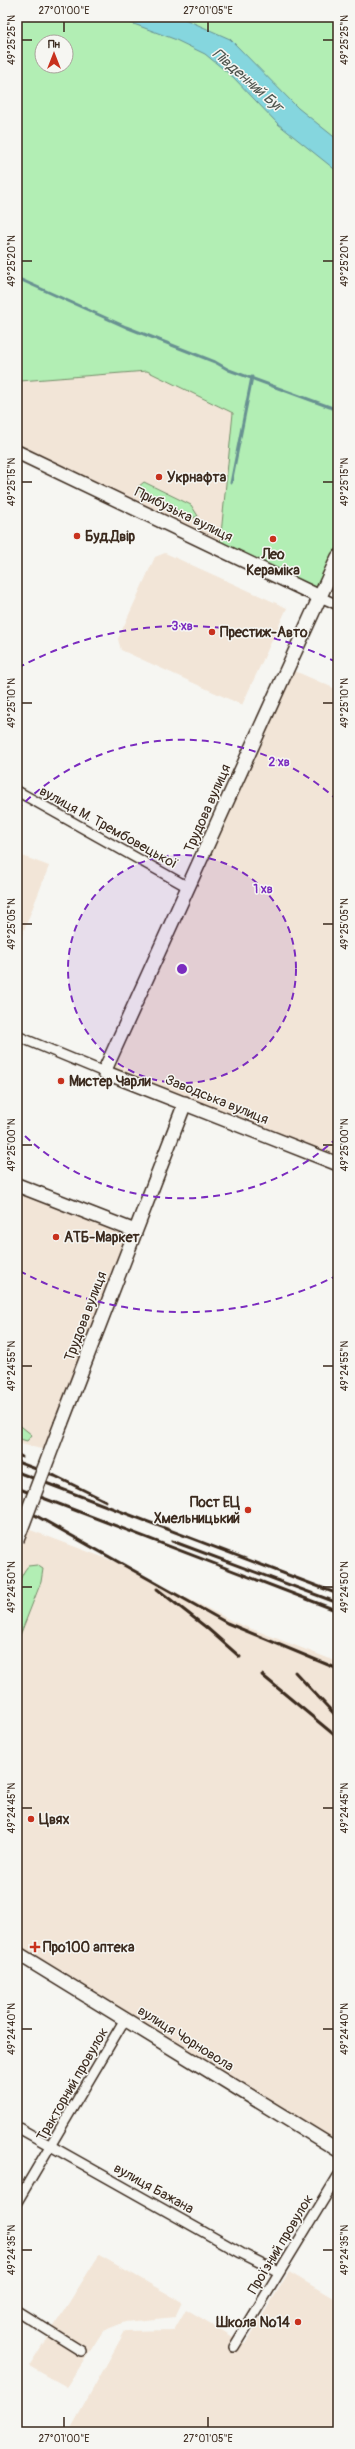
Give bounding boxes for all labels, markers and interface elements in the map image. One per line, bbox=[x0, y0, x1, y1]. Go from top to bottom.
text: 27°01'00"E bbox=[39, 5, 89, 17]
text: 27°01'05"E bbox=[183, 5, 233, 17]
text: 49°25'25"N bbox=[6, 15, 18, 65]
text: 49°25'25"N bbox=[339, 15, 351, 65]
north arrow bbox=[34, 34, 74, 74]
text: Пн bbox=[48, 38, 61, 51]
water label: Південний Буг bbox=[208, 44, 289, 118]
text: 49°25'20"N bbox=[6, 235, 18, 287]
text: 49°25'20"N bbox=[339, 235, 351, 287]
text: 49°25'15"N bbox=[6, 458, 18, 506]
text: 49°25'15"N bbox=[339, 458, 351, 506]
place label: Укрнафта bbox=[167, 469, 227, 486]
marker: Укрнафта bbox=[154, 472, 164, 482]
street label: Прибузька вулиця bbox=[132, 483, 236, 546]
place label: Буд.Двір bbox=[85, 528, 136, 545]
marker: Буд.Двір bbox=[72, 531, 82, 541]
marker: Лео Кераміка bbox=[268, 534, 278, 544]
place label: Лео Кераміка bbox=[246, 546, 300, 579]
text: 3 хв bbox=[171, 619, 193, 634]
place label: Престиж-Авто bbox=[220, 624, 308, 641]
marker: Престиж-Авто bbox=[207, 627, 217, 637]
text: 49°25'10"N bbox=[6, 678, 18, 728]
text: 49°25'10"N bbox=[339, 678, 351, 728]
text: 2 хв bbox=[268, 755, 290, 770]
street label: Трудова вулиця bbox=[180, 762, 234, 855]
street label: вулиця М. Трембовецької bbox=[37, 782, 181, 873]
text: 1 хв bbox=[253, 882, 273, 897]
text: 49°25'05"N bbox=[6, 898, 18, 950]
text: 49°25'05"N bbox=[339, 898, 351, 950]
centre of rings bbox=[175, 962, 189, 976]
street label: Заводська вулиця bbox=[163, 1071, 271, 1128]
place label: Мистер Чарли bbox=[69, 1073, 152, 1090]
marker: Мистер Чарли bbox=[56, 1076, 66, 1086]
text: 49°25'00"N bbox=[6, 1118, 18, 1171]
text: 49°25'00"N bbox=[339, 1118, 351, 1171]
place label: АТБ-Маркет bbox=[64, 1229, 141, 1246]
marker: АТБ-Маркет bbox=[51, 1232, 61, 1242]
street label: Трудова вулиця bbox=[61, 1269, 110, 1363]
text: 49°24'55"N bbox=[6, 1341, 18, 1391]
text: 49°24'55"N bbox=[339, 1341, 351, 1391]
place label: Пост ЕЦ Хмельницький bbox=[154, 1494, 240, 1527]
marker: Пост ЕЦ Хмельницький bbox=[243, 1505, 253, 1515]
text: 49°24'50"N bbox=[6, 1561, 18, 1613]
text: 49°24'50"N bbox=[339, 1561, 351, 1613]
text: 49°24'45"N bbox=[6, 1782, 18, 1833]
text: 49°24'45"N bbox=[339, 1782, 351, 1833]
place label: Цвях bbox=[39, 1811, 69, 1828]
marker: Цвях bbox=[26, 1814, 36, 1824]
place label: Про100 аптека bbox=[43, 1939, 135, 1956]
marker: Про100 аптека bbox=[30, 1942, 40, 1952]
street label: вулиця Чорновола bbox=[135, 2002, 237, 2075]
text: 49°24'40"N bbox=[6, 2003, 18, 2055]
text: 49°24'40"N bbox=[339, 2003, 351, 2055]
street label: Тракторний провулок bbox=[33, 2024, 112, 2144]
street label: вулиця Бажана bbox=[111, 2159, 197, 2217]
street label: Проїзний провулок bbox=[244, 2191, 317, 2297]
text: 49°24'35"N bbox=[6, 2225, 18, 2275]
text: 49°24'35"N bbox=[339, 2225, 351, 2275]
place label: Школа №14 bbox=[215, 2314, 291, 2331]
marker: Школа №14 bbox=[293, 2317, 303, 2327]
text: 27°01'00"E bbox=[39, 2433, 89, 2445]
text: 27°01'05"E bbox=[183, 2433, 233, 2445]

